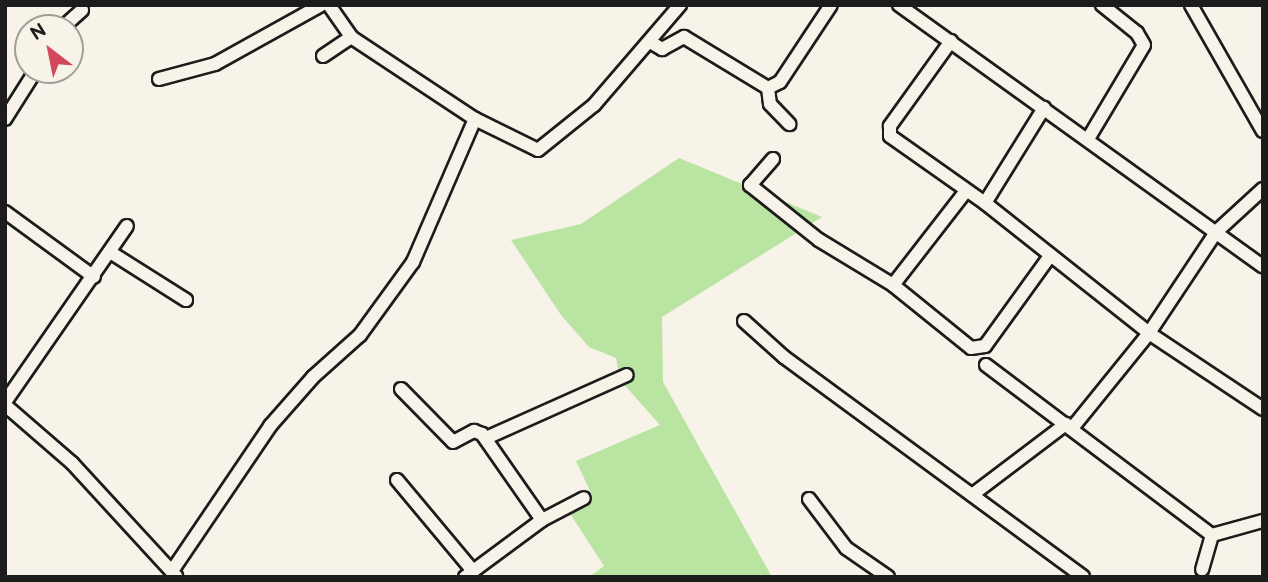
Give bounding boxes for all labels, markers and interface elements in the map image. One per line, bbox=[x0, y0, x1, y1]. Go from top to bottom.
north arrow bbox=[14, 14, 84, 84]
text: N bbox=[27, 19, 51, 46]

